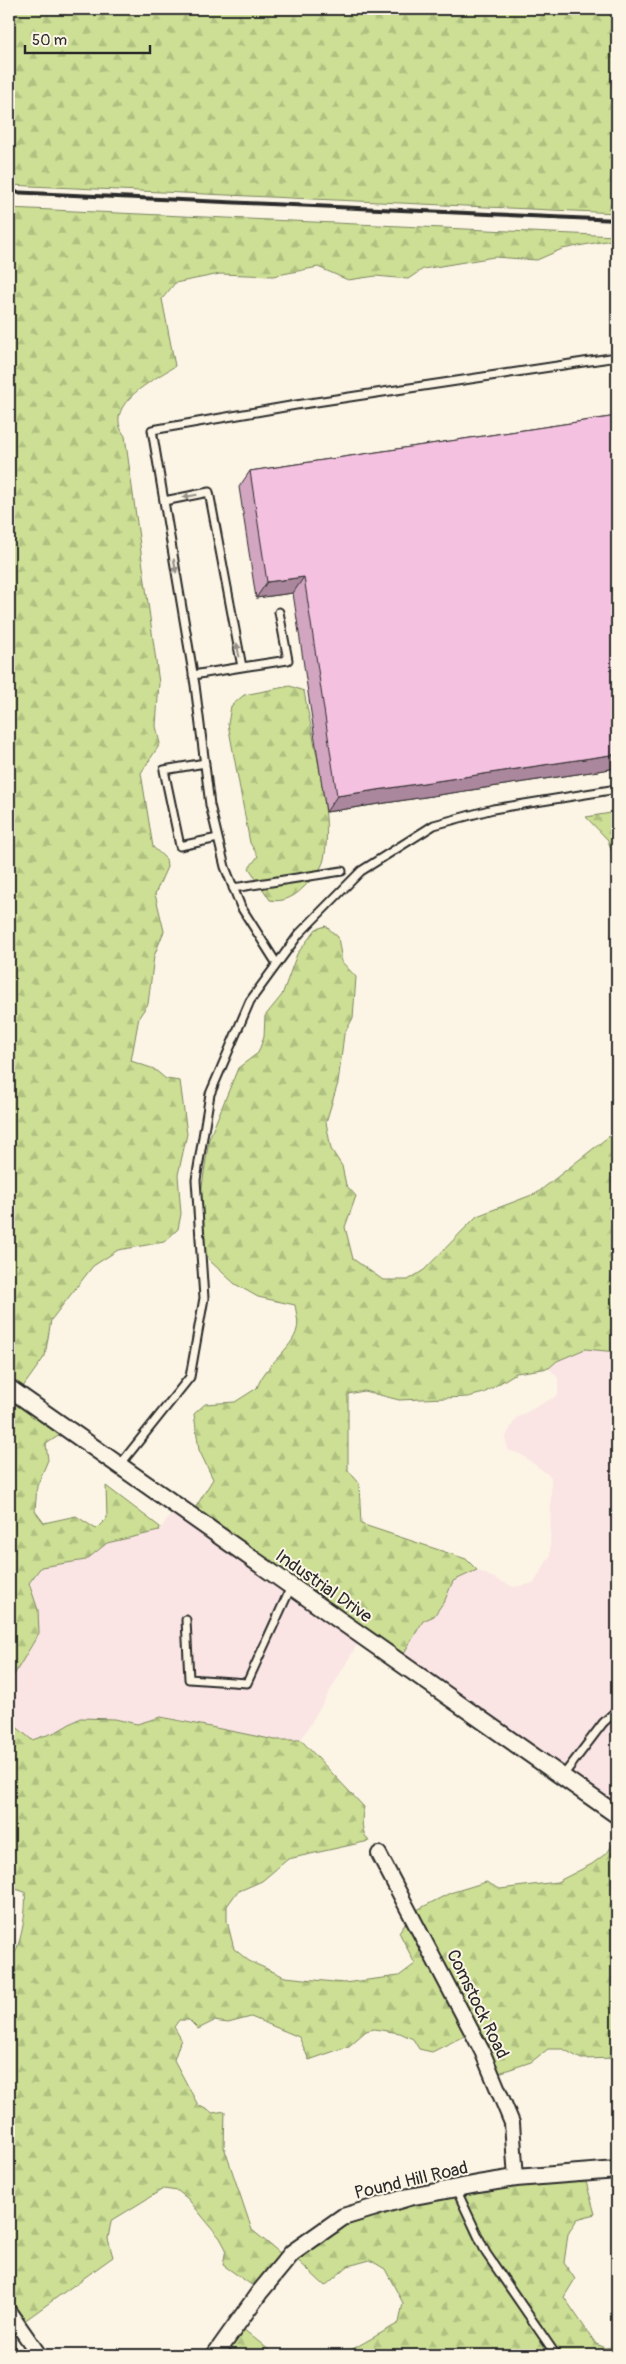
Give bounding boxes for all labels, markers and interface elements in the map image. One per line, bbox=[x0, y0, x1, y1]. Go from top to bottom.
scale bar bbox=[25, 22, 150, 54]
text: 50 m bbox=[32, 31, 67, 50]
one-way arrow bbox=[182, 492, 197, 500]
one-way arrow bbox=[171, 558, 179, 574]
one-way arrow bbox=[234, 641, 242, 657]
street label: Industrial Drive bbox=[271, 1545, 377, 1628]
street label: Comstock Road bbox=[441, 1946, 514, 2063]
street label: Pound Hill Road bbox=[352, 2156, 470, 2205]

